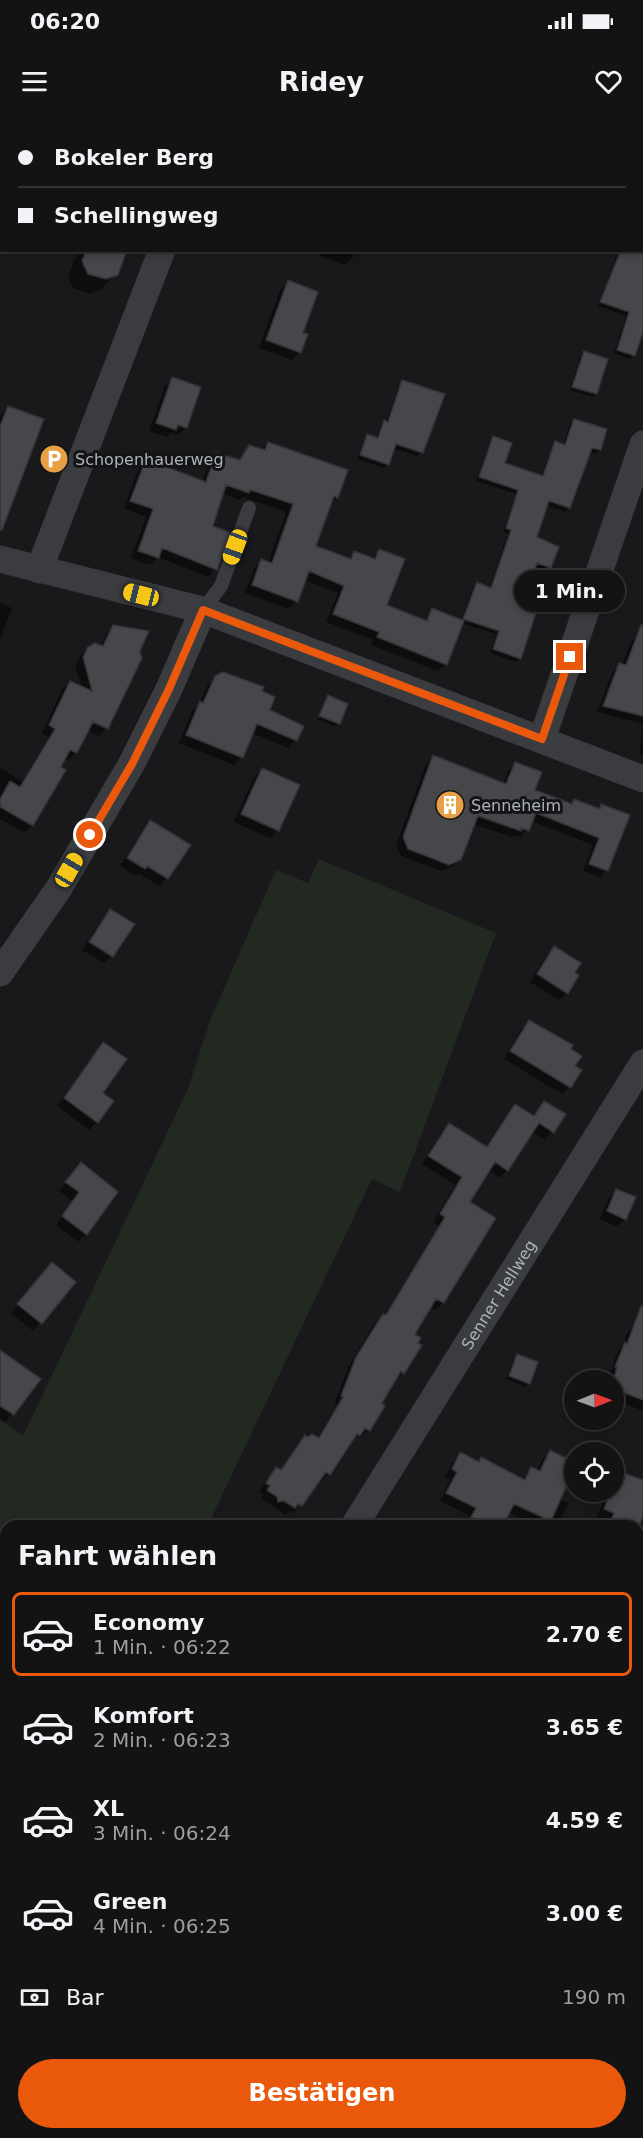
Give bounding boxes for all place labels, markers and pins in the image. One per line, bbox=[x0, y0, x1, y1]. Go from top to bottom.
parking icon: Schopenhauerweg bbox=[38, 443, 70, 475]
place label: Schopenhauerweg bbox=[75, 450, 224, 469]
building icon: Senneheim bbox=[434, 789, 466, 821]
place label: Senneheim bbox=[471, 796, 561, 815]

